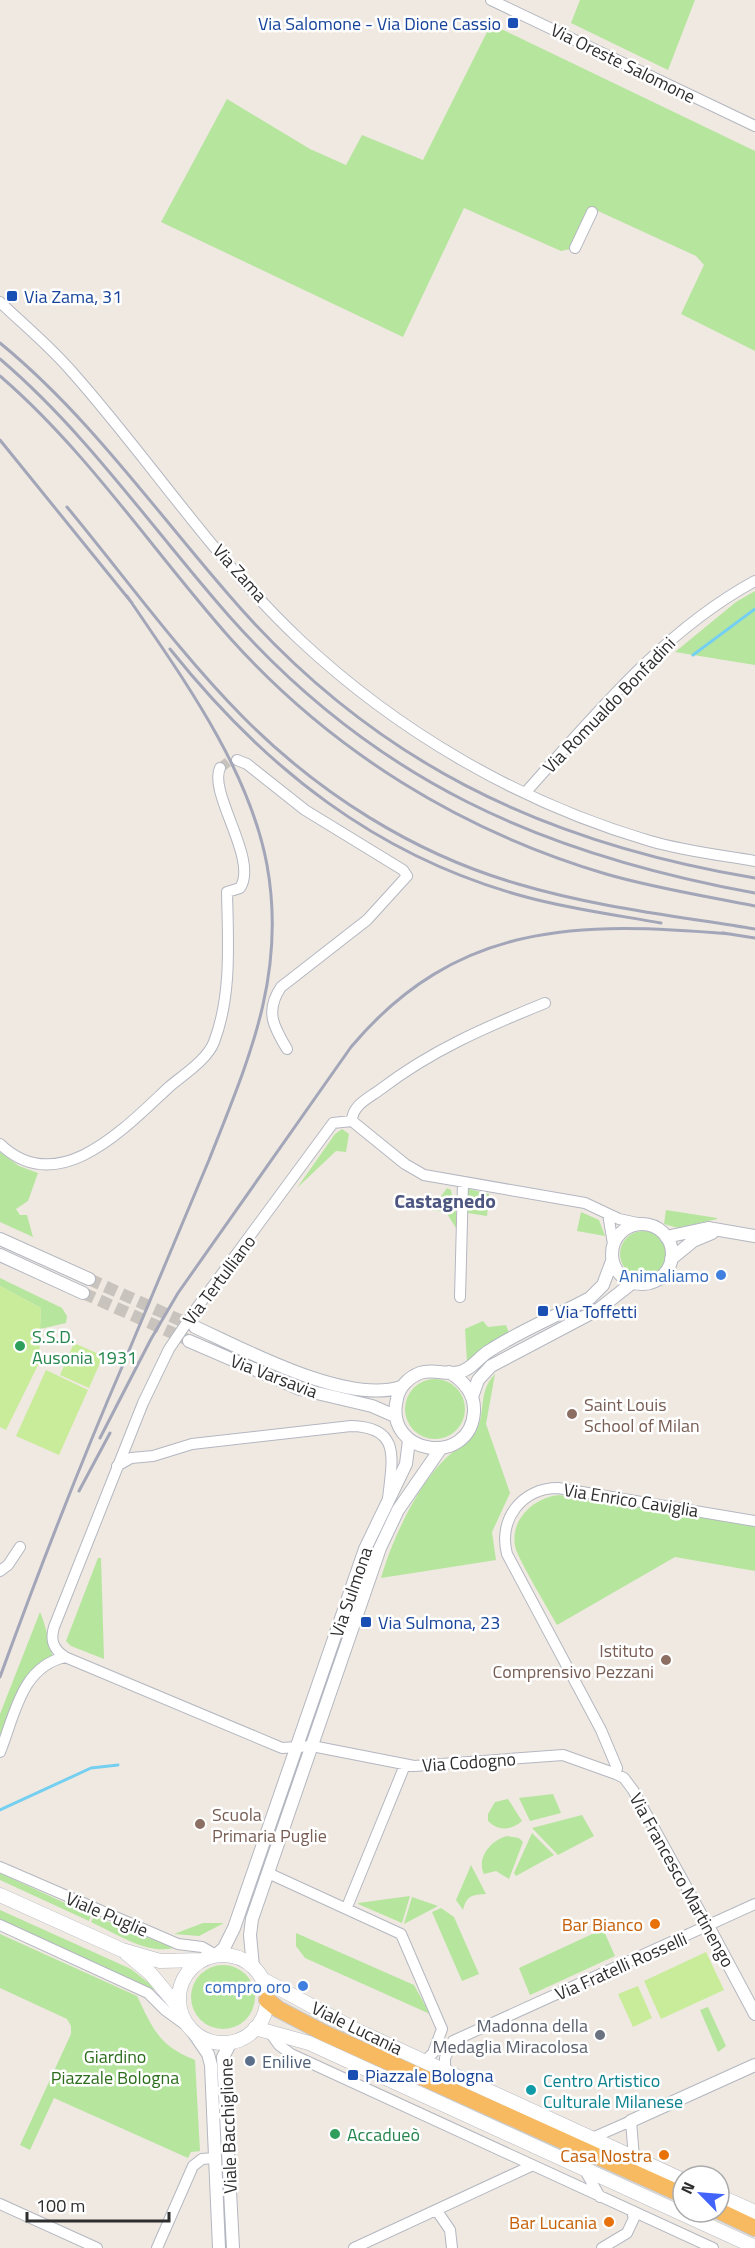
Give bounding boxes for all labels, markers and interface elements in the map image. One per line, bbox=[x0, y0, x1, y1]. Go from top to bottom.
place label: Via Salomone - Via Dione Cassio bbox=[258, 10, 501, 37]
marker: Via Salomone - Via Dione Cassio bbox=[506, 16, 520, 30]
street label: Via Oreste Salomone bbox=[546, 16, 700, 110]
place label: Via Zama, 31 bbox=[24, 283, 122, 310]
marker: Via Zama, 31 bbox=[5, 289, 19, 303]
street label: Via Zama bbox=[207, 538, 273, 608]
street label: Via Romualdo Bonfadini bbox=[536, 631, 682, 779]
district label: Castagnedo bbox=[394, 1185, 496, 1216]
street label: Via Tertulliano bbox=[176, 1229, 262, 1331]
place label: Animaliamo bbox=[619, 1262, 709, 1289]
marker: Animaliamo bbox=[714, 1268, 728, 1282]
place label: Via Toffetti bbox=[555, 1298, 637, 1325]
marker: Via Toffetti bbox=[536, 1304, 550, 1318]
place label: S.S.D. Ausonia 1931 bbox=[32, 1323, 137, 1371]
marker: S.S.D. Ausonia 1931 bbox=[13, 1339, 27, 1353]
street label: Via Varsavia bbox=[226, 1347, 322, 1405]
place label: Saint Louis School of Milan bbox=[584, 1391, 700, 1439]
marker: Saint Louis School of Milan bbox=[565, 1407, 579, 1421]
street label: Via Enrico Caviglia bbox=[562, 1476, 700, 1524]
street label: Via Sulmona bbox=[323, 1543, 379, 1641]
place label: Via Sulmona, 23 bbox=[378, 1609, 500, 1636]
marker: Via Sulmona, 23 bbox=[359, 1615, 373, 1629]
place label: Istituto Comprensivo Pezzani bbox=[493, 1637, 654, 1685]
marker: Istituto Comprensivo Pezzani bbox=[659, 1653, 673, 1667]
street label: Via Codogno bbox=[421, 1745, 517, 1779]
street label: Via Francesco Martinengo bbox=[623, 1788, 741, 1972]
place label: Scuola Primaria Puglie bbox=[212, 1801, 327, 1849]
marker: Scuola Primaria Puglie bbox=[193, 1817, 207, 1831]
street label: Viale Puglie bbox=[62, 1885, 152, 1943]
place label: Bar Bianco bbox=[562, 1911, 643, 1938]
marker: Bar Bianco bbox=[648, 1917, 662, 1931]
street label: Via Fratelli Rosselli bbox=[551, 1925, 691, 2007]
place label: compro oro bbox=[205, 1973, 291, 2000]
marker: compro oro bbox=[296, 1979, 310, 1993]
street label: Viale Lucania bbox=[307, 1994, 407, 2062]
place label: Madonna della Medaglia Miracolosa bbox=[432, 2012, 588, 2060]
marker: Madonna della Medaglia Miracolosa bbox=[593, 2028, 607, 2042]
park label: Giardino Piazzale Bologna bbox=[51, 2043, 179, 2091]
place label: Enilive bbox=[262, 2048, 311, 2075]
marker: Enilive bbox=[243, 2054, 257, 2068]
street label: Viale Bacchiglione bbox=[212, 2058, 244, 2194]
place label: Piazzale Bologna bbox=[365, 2062, 493, 2089]
place label: Centro Artistico Culturale Milanese bbox=[543, 2067, 683, 2115]
marker: Piazzale Bologna bbox=[346, 2068, 360, 2082]
marker: Centro Artistico Culturale Milanese bbox=[524, 2083, 538, 2097]
place label: Accadueò bbox=[347, 2121, 420, 2148]
marker: Accadueò bbox=[328, 2127, 342, 2141]
place label: Casa Nostra bbox=[560, 2142, 652, 2169]
marker: Casa Nostra bbox=[657, 2148, 671, 2162]
north arrow bbox=[671, 2164, 731, 2224]
text: N bbox=[674, 2178, 701, 2198]
scale bar bbox=[27, 2185, 170, 2223]
text: 100 m bbox=[36, 2192, 85, 2219]
place label: Bar Lucania bbox=[509, 2209, 597, 2236]
marker: Bar Lucania bbox=[602, 2215, 616, 2229]

